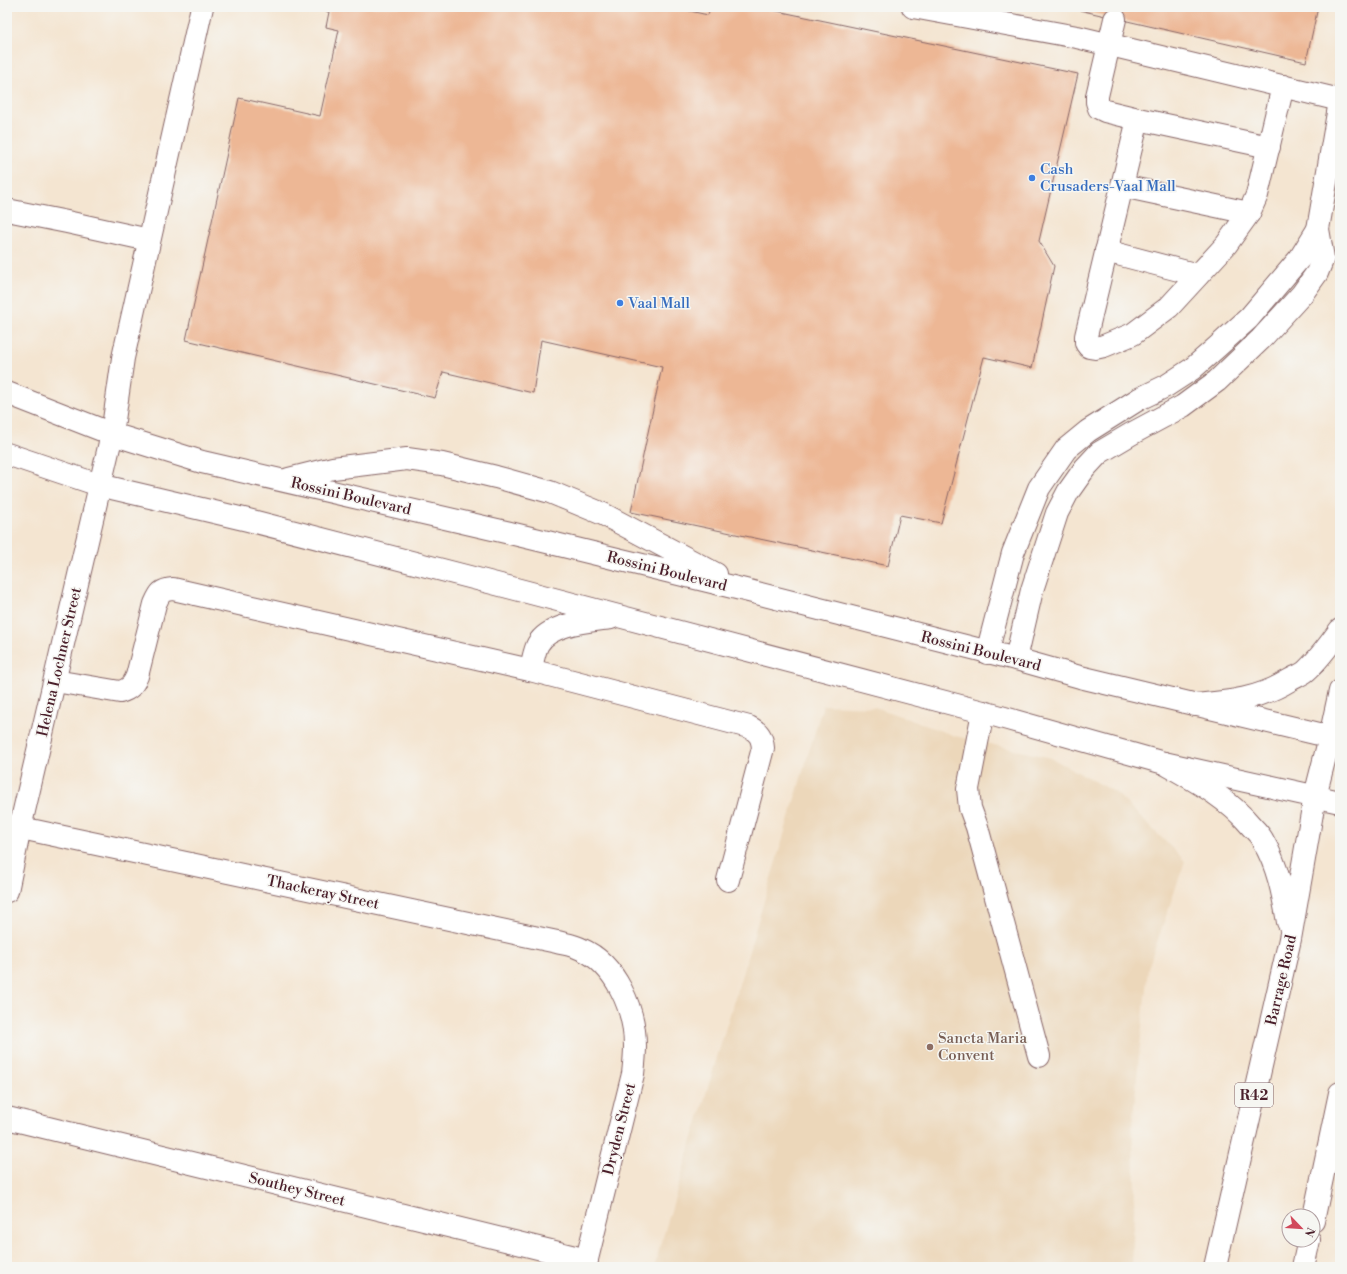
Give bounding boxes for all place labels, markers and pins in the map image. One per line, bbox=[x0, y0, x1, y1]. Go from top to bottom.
place label: Cash Crusaders-Vaal Mall bbox=[1040, 160, 1176, 196]
marker: Cash Crusaders-Vaal Mall bbox=[1027, 173, 1037, 183]
place label: Vaal Mall bbox=[627, 294, 690, 313]
marker: Vaal Mall bbox=[615, 298, 625, 308]
place label: Sancta Maria Convent bbox=[938, 1029, 1028, 1065]
marker: Sancta Maria Convent bbox=[925, 1042, 935, 1052]

